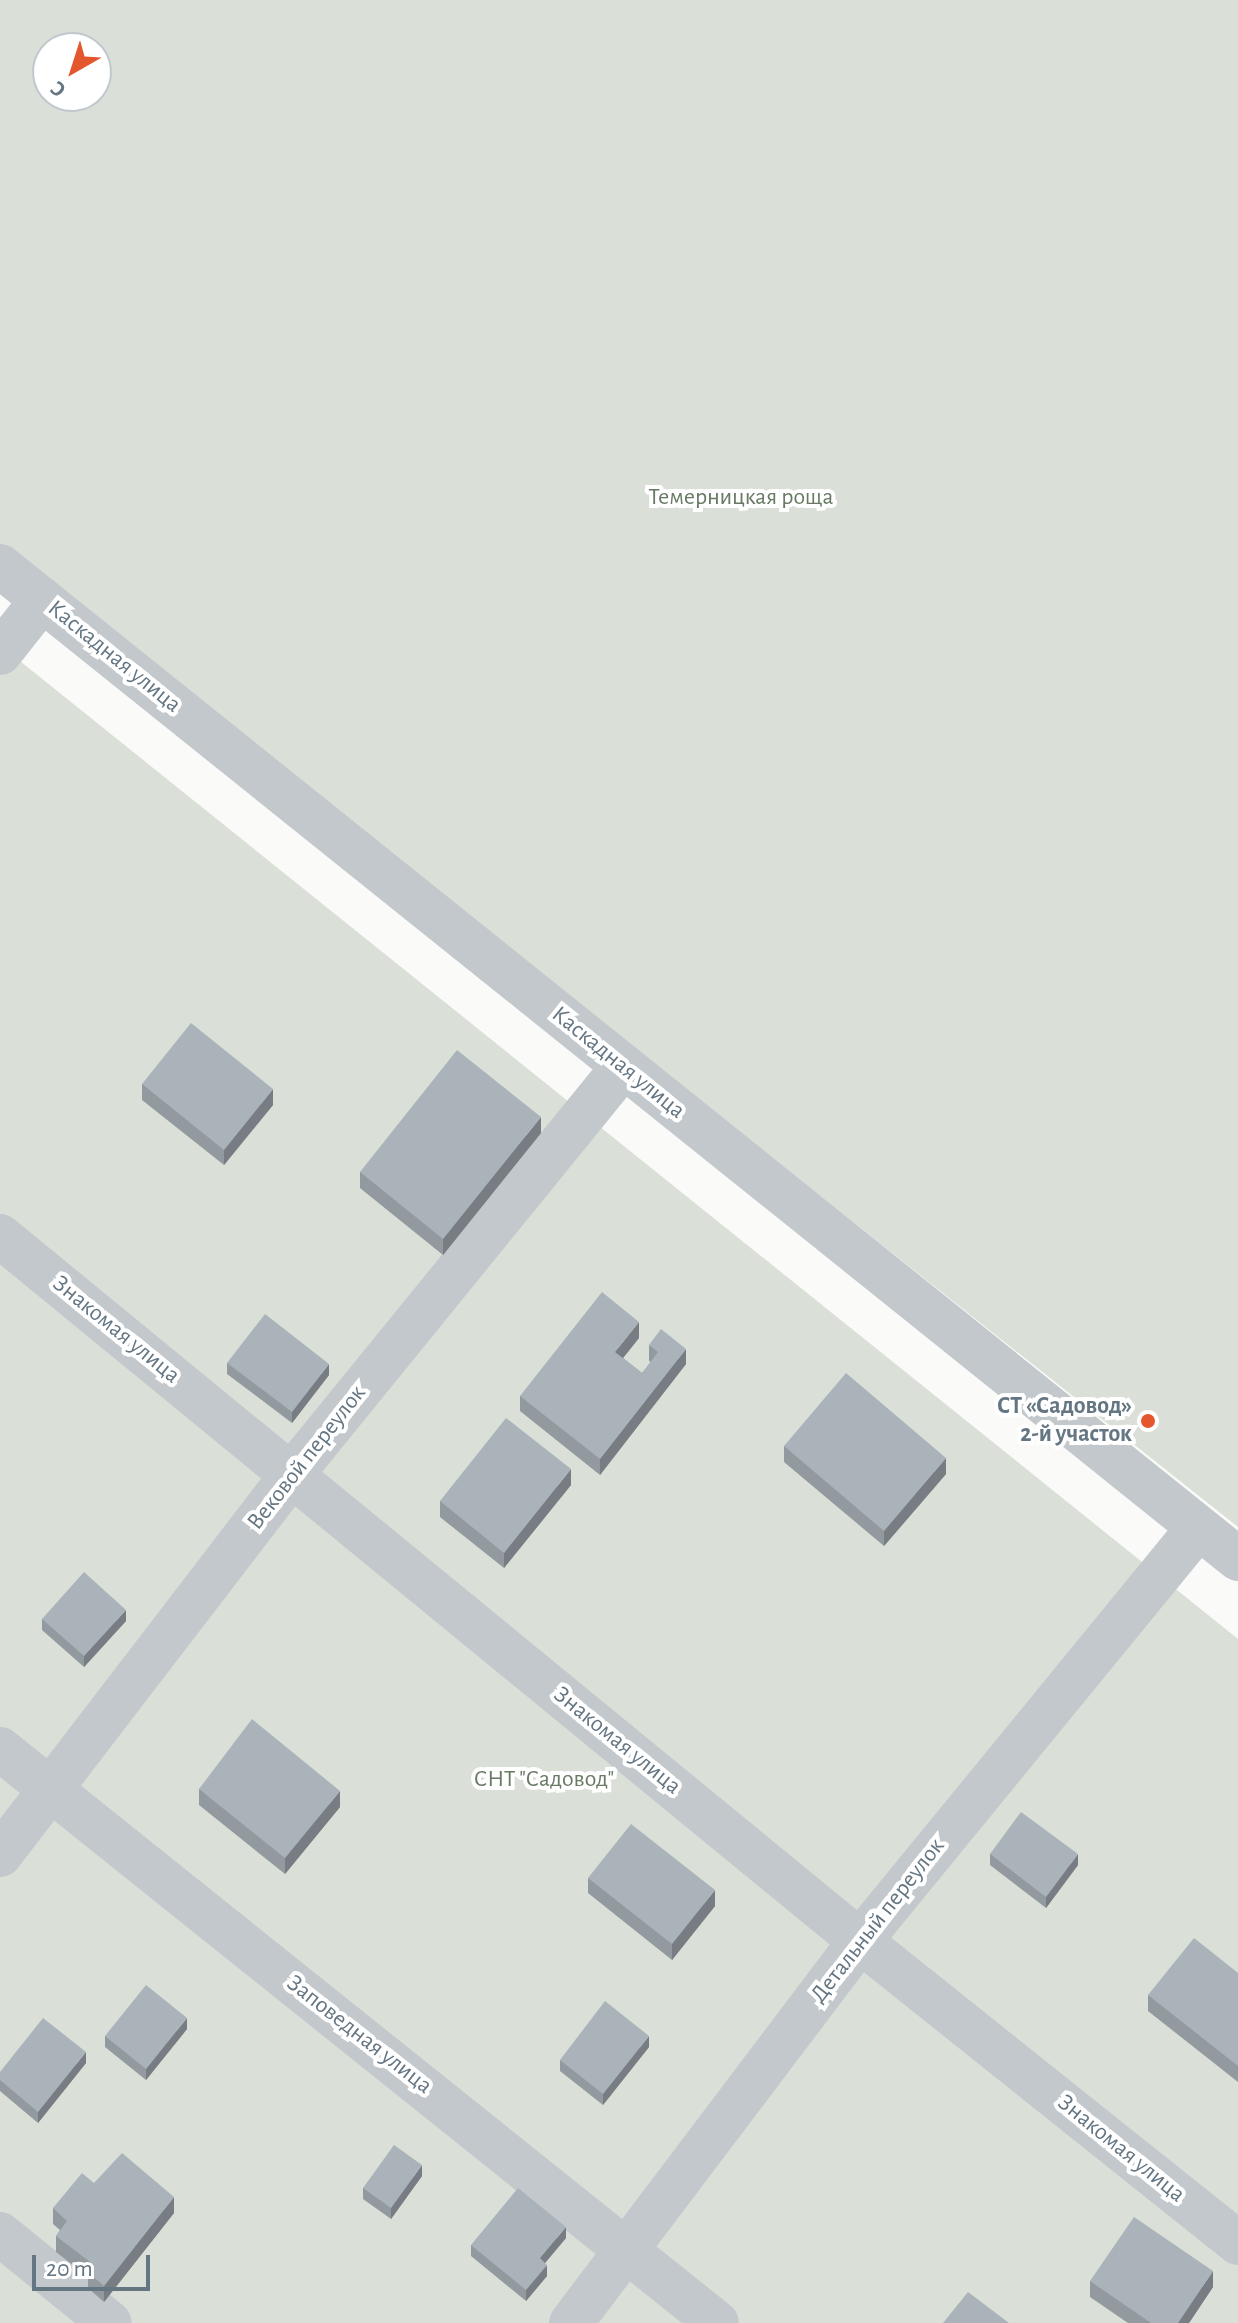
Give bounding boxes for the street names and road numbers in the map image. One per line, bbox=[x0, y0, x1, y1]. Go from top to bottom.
street label: Каскадная улица bbox=[41, 594, 187, 720]
street label: Каскадная улица bbox=[545, 1000, 691, 1126]
street label: Знакомая улица bbox=[46, 1270, 186, 1390]
street label: Вековой переулок bbox=[242, 1380, 372, 1536]
street label: Знакомая улица bbox=[547, 1681, 687, 1801]
street label: Детальный переулок bbox=[805, 1833, 951, 2009]
street label: Заповедная улица bbox=[280, 1969, 438, 2101]
street label: Знакомая улица bbox=[1051, 2089, 1191, 2209]

